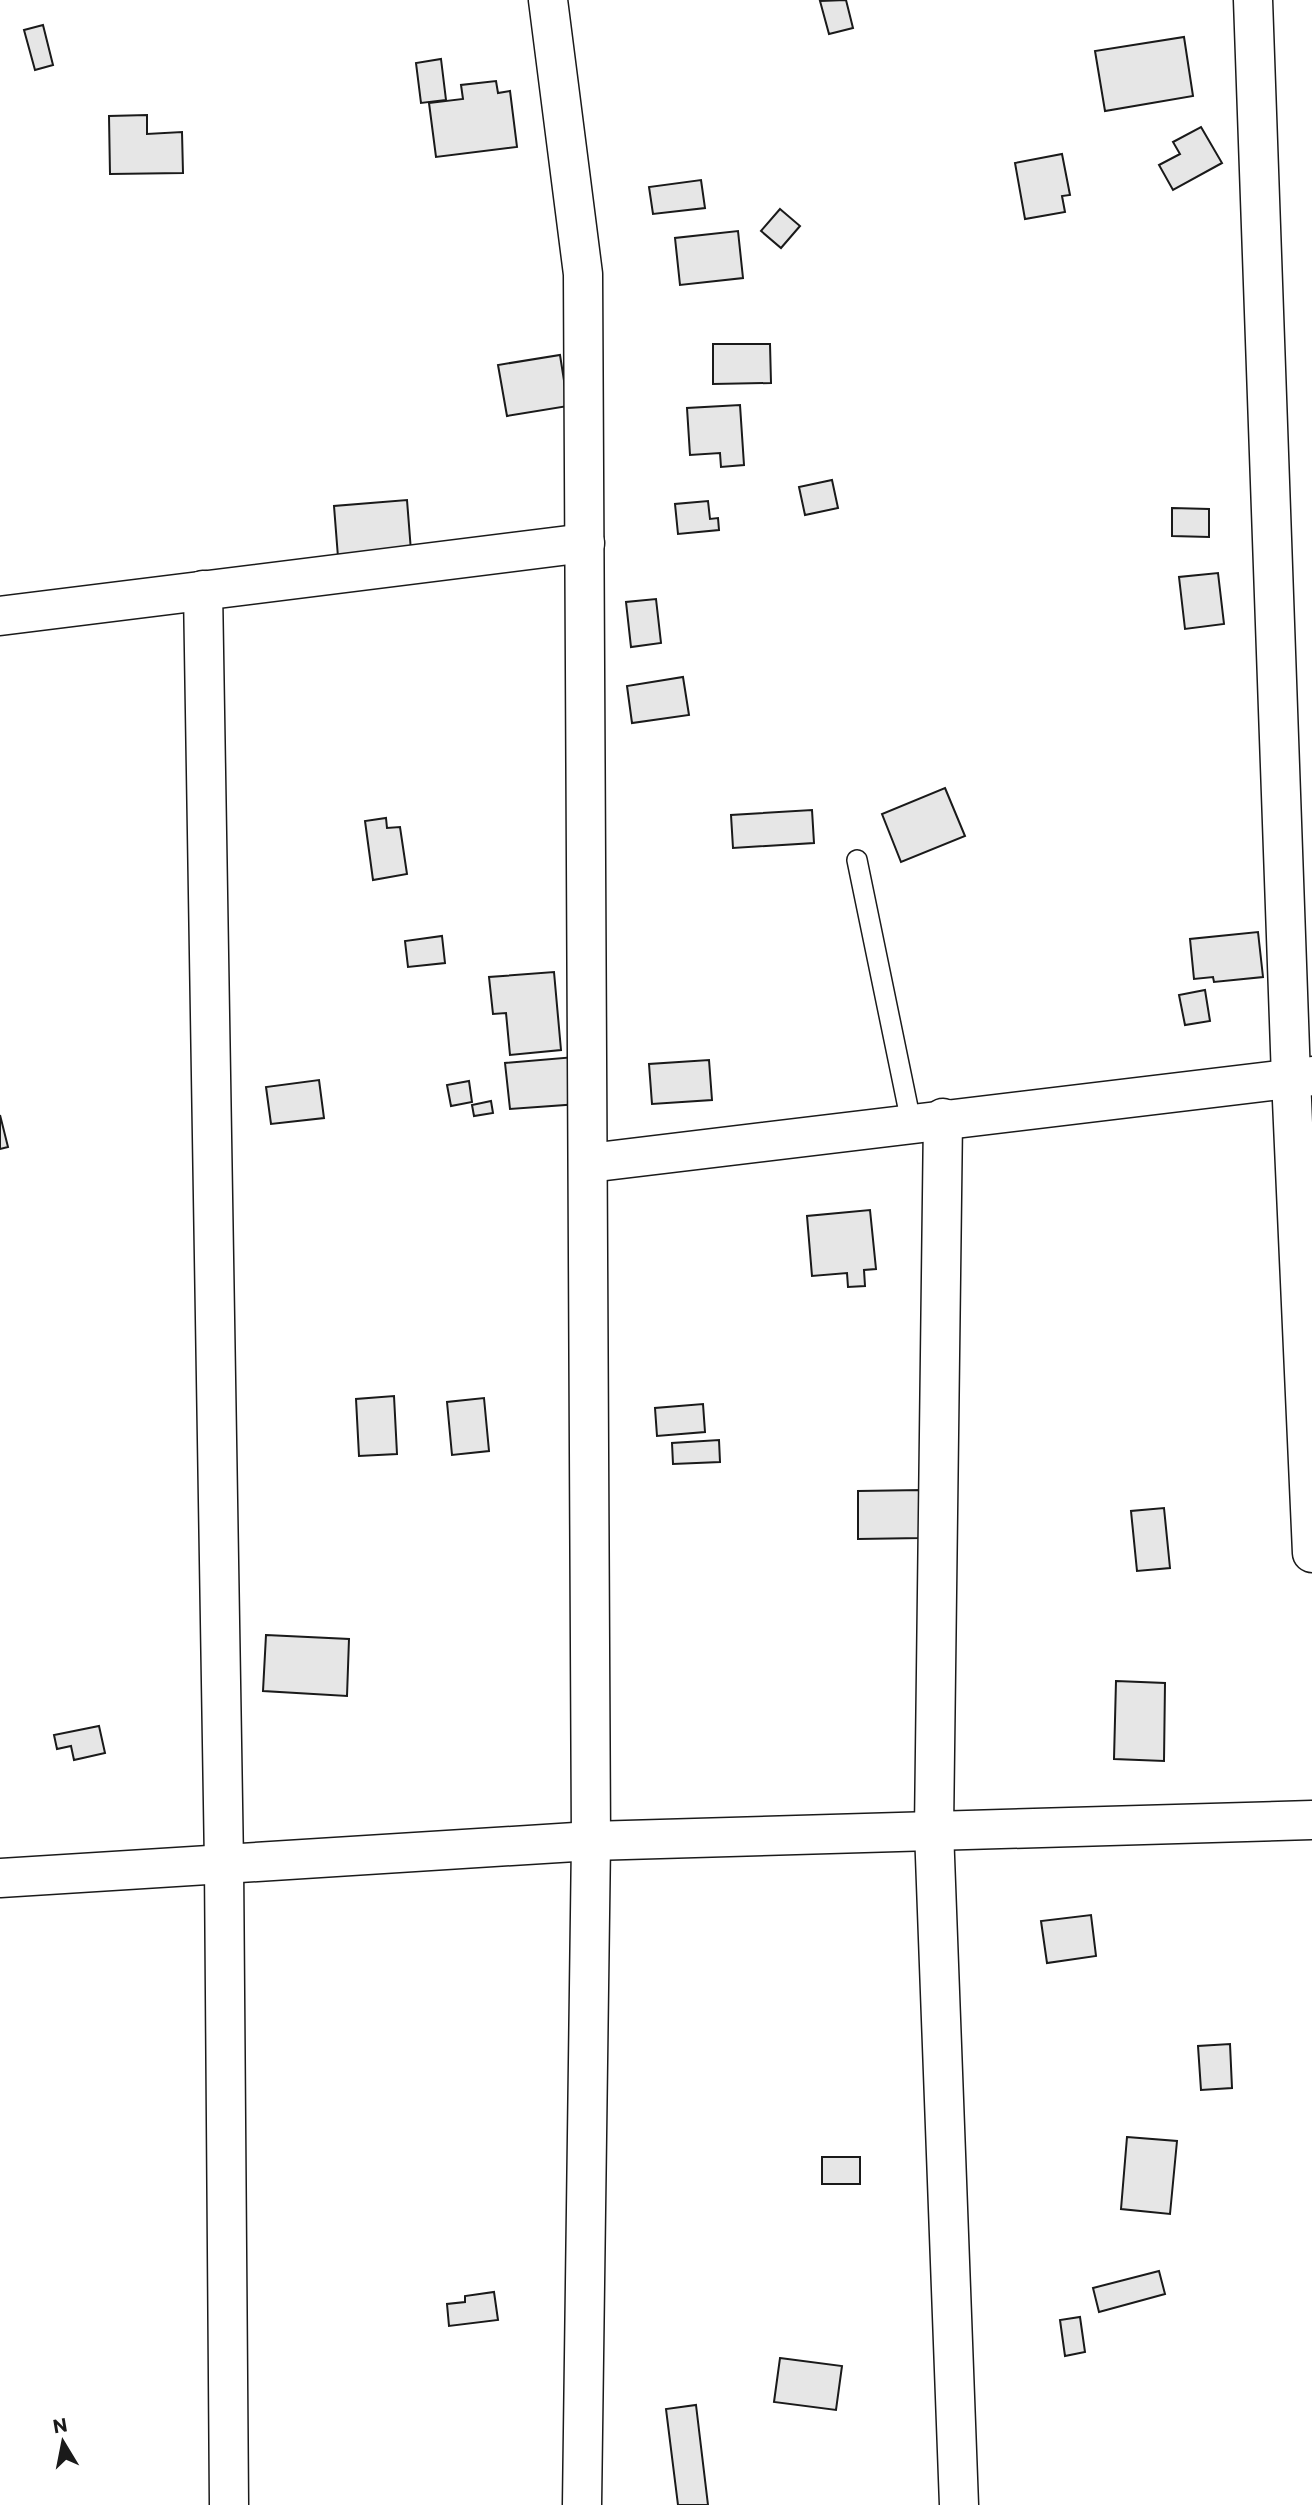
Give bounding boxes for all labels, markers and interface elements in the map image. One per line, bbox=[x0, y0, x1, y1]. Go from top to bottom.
north arrow bbox=[28, 2407, 98, 2477]
text: N bbox=[51, 2412, 69, 2437]

